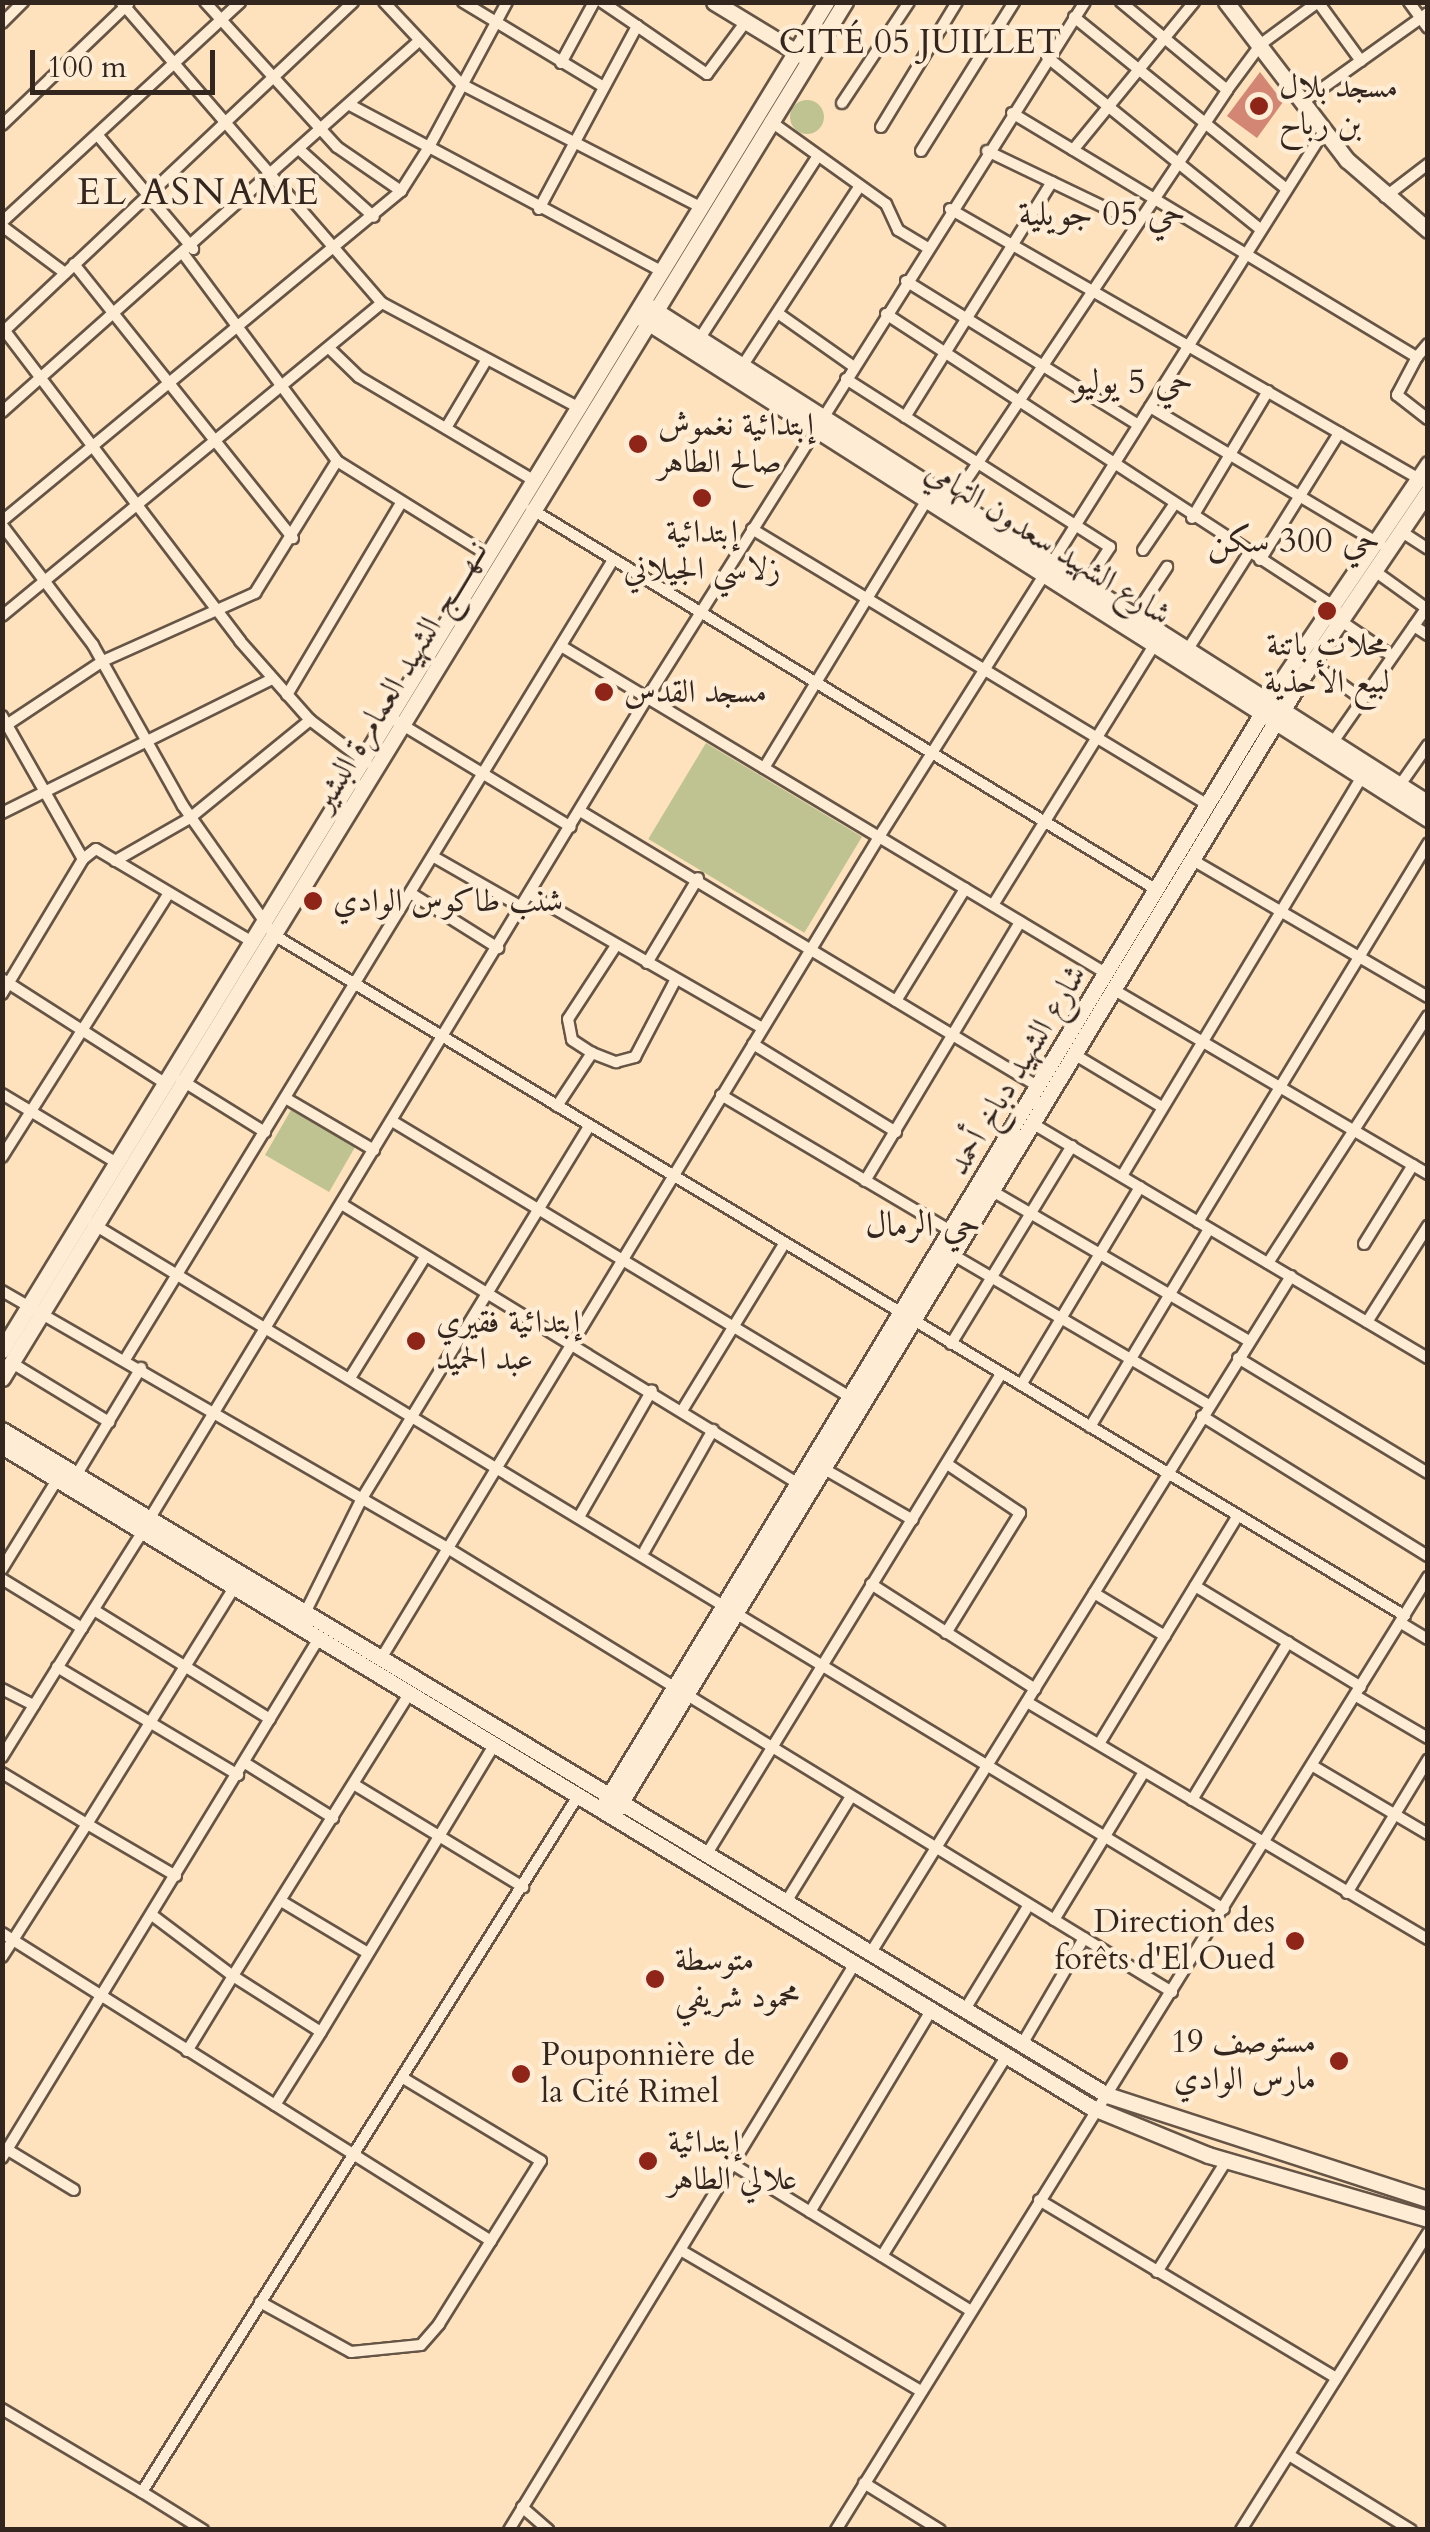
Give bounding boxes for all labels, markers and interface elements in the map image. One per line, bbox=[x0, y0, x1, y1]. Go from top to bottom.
district label: CITÉ 05 JUILLET bbox=[760, 21, 1080, 63]
scale bar bbox=[35, 30, 220, 92]
text: 100 m bbox=[47, 47, 127, 88]
place label: مسجد بلال بن رباح bbox=[1279, 69, 1398, 144]
marker: مسجد بلال بن رباح bbox=[1248, 95, 1270, 117]
district label: EL ASNAME bbox=[77, 170, 321, 216]
district label: حي 05 جويلية bbox=[1018, 193, 1186, 235]
district label: حي 5 يوليو bbox=[1073, 361, 1193, 403]
place label: إبتدائية نغموش صالح الطاهر bbox=[658, 407, 814, 482]
marker: إبتدائية نغموش صالح الطاهر bbox=[627, 433, 649, 455]
street label: شارع الشهيد سعدون التهامي bbox=[918, 452, 1178, 634]
marker: إبتدائية زلاسي الجيلاني bbox=[691, 487, 713, 509]
place label: إبتدائية زلاسي الجيلاني bbox=[624, 514, 780, 589]
district label: حي 300 سكن bbox=[1208, 520, 1380, 562]
street label: نــهـــــج الشهيد العمامرة البشير bbox=[304, 534, 496, 818]
marker: محلات باتنة لبيع الأحذية bbox=[1316, 600, 1338, 622]
place label: محلات باتنة لبيع الأحذية bbox=[1264, 627, 1390, 702]
place label: مسجد القدس bbox=[624, 673, 767, 711]
marker: مسجد القدس bbox=[593, 681, 615, 703]
place label: شنب طاكوس الوادي bbox=[333, 882, 563, 920]
marker: شنب طاكوس الوادي bbox=[302, 890, 324, 912]
street label: شارع الشهيد دباخ أحمد bbox=[939, 958, 1095, 1182]
district label: حي الرمال bbox=[865, 1204, 981, 1246]
place label: إبتدائية فقيري عبد الحميد bbox=[436, 1304, 580, 1379]
marker: إبتدائية فقيري عبد الحميد bbox=[405, 1330, 427, 1352]
place label: Direction des forêts d'El Oued bbox=[1055, 1904, 1275, 1979]
marker: Direction des forêts d'El Oued bbox=[1284, 1930, 1306, 1952]
place label: متوسطة محمود شريفي bbox=[675, 1942, 800, 2017]
marker: متوسطة محمود شريفي bbox=[644, 1968, 666, 1990]
place label: مستوصف 19 مارس الوادي bbox=[1171, 2024, 1316, 2099]
place label: Pouponnière de la Cité Rimel bbox=[541, 2037, 755, 2112]
marker: مستوصف 19 مارس الوادي bbox=[1326, 2048, 1352, 2074]
marker: Pouponnière de la Cité Rimel bbox=[510, 2063, 532, 2085]
place label: إبتدائية علالي الطاهر bbox=[668, 2124, 797, 2199]
marker: إبتدائية علالي الطاهر bbox=[637, 2150, 659, 2172]

